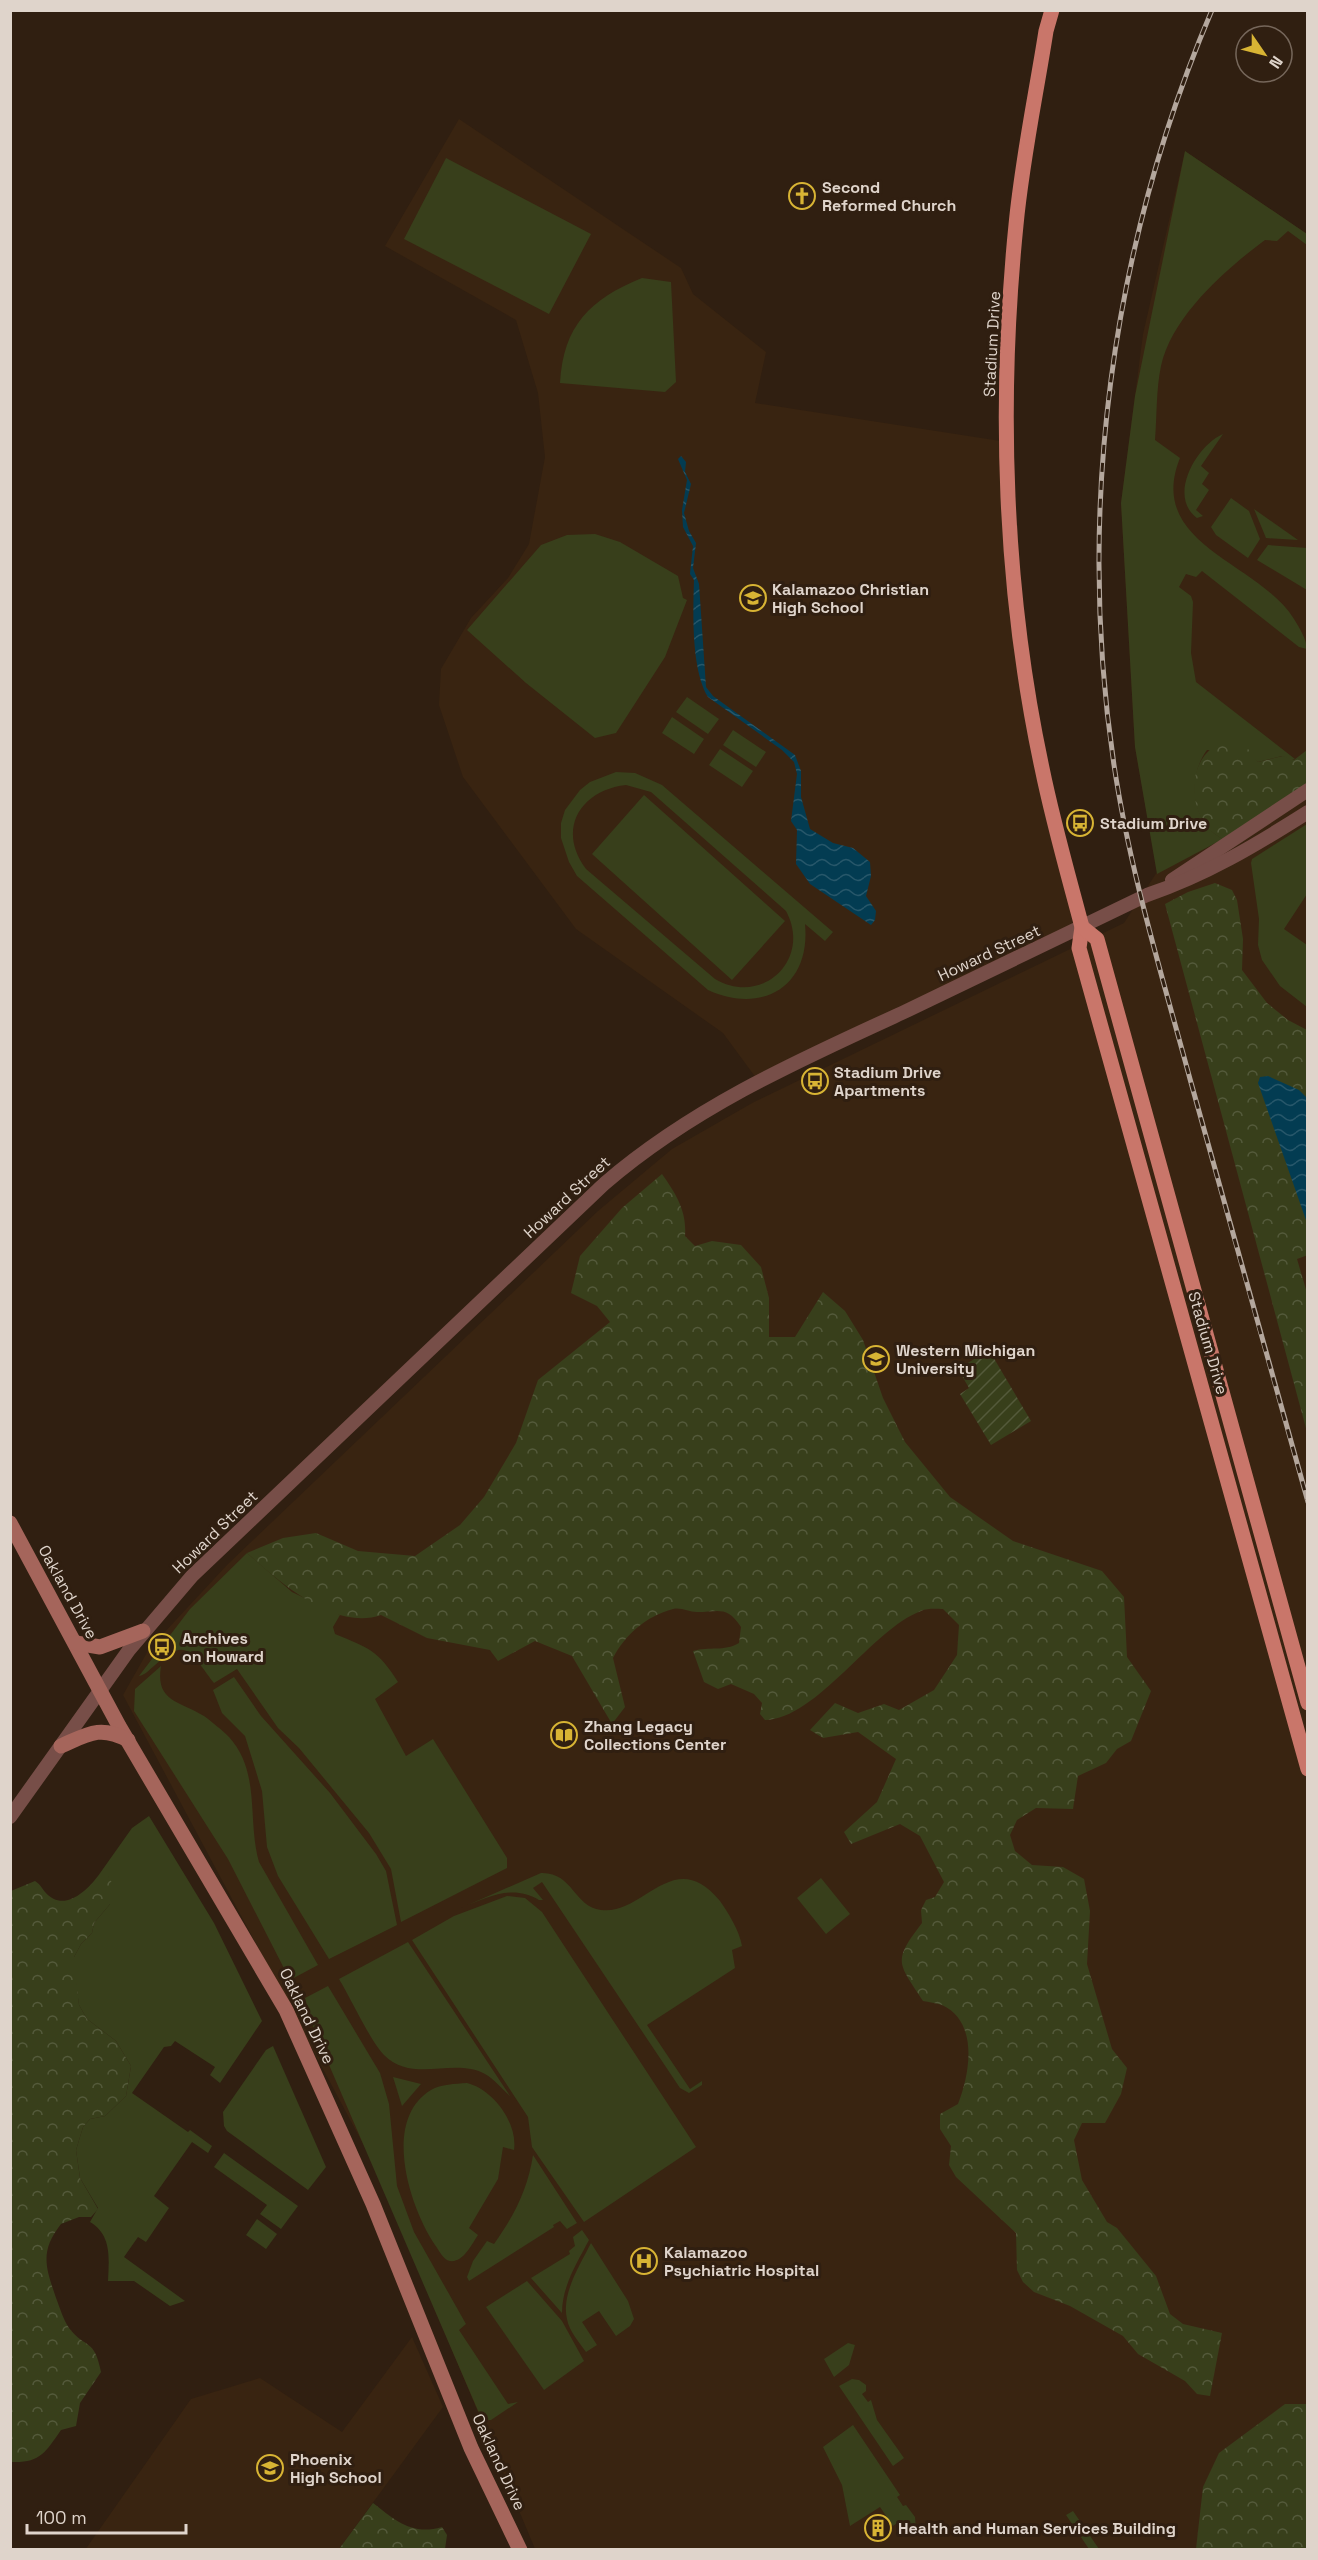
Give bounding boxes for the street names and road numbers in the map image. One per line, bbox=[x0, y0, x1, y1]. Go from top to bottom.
street label: Stadium Drive bbox=[979, 290, 1005, 398]
street label: Howard Street bbox=[934, 920, 1044, 986]
street label: Howard Street bbox=[519, 1151, 615, 1243]
street label: Stadium Drive bbox=[1183, 1289, 1233, 1397]
street label: Howard Street bbox=[168, 1486, 262, 1578]
street label: Oakland Drive bbox=[34, 1541, 102, 1643]
street label: Oakland Drive bbox=[275, 1965, 339, 2067]
street label: Oakland Drive bbox=[467, 2410, 531, 2514]

